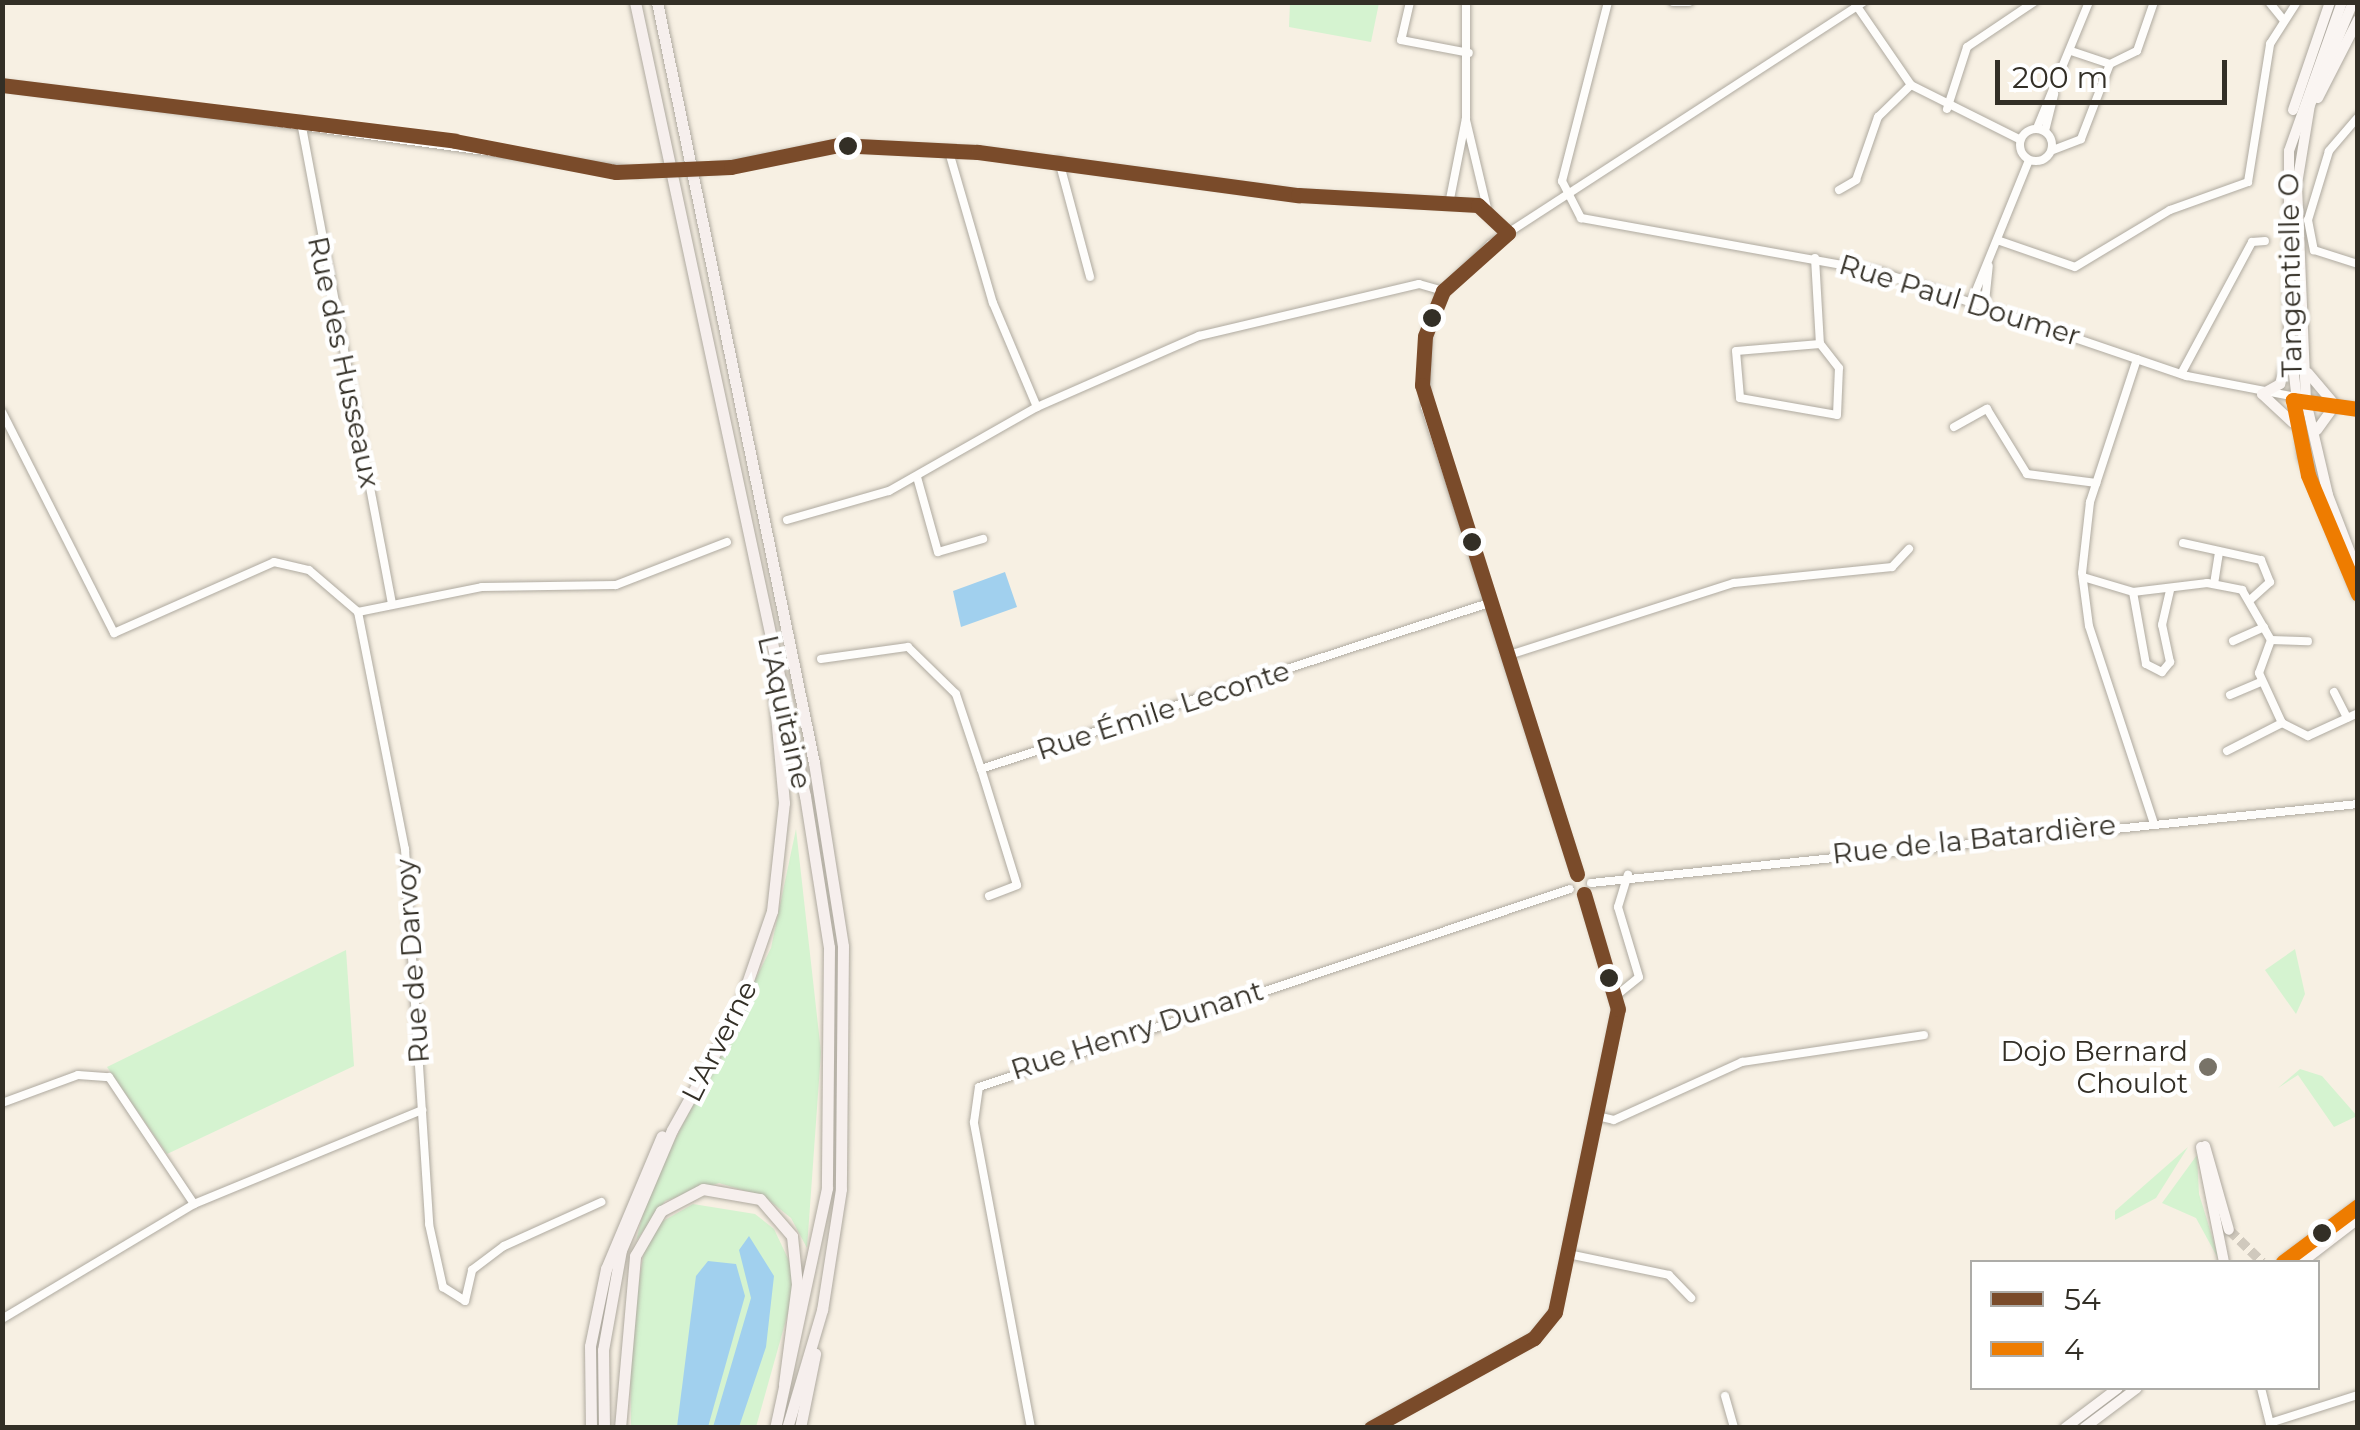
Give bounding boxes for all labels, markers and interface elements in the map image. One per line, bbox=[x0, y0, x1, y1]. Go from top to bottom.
scale bar bbox=[2000, 40, 2232, 102]
text: 200 m bbox=[2012, 59, 2108, 96]
unlabelled marker bbox=[838, 136, 858, 156]
street label: Tangentielle O bbox=[2271, 173, 2309, 377]
street label: Rue des Husseaux bbox=[301, 233, 387, 491]
street label: Rue Paul Doumer bbox=[1835, 247, 2085, 353]
unlabelled marker bbox=[1422, 308, 1442, 328]
unlabelled marker bbox=[1462, 532, 1482, 552]
street label: L'Aquitaine bbox=[751, 632, 819, 792]
street label: Rue Émile Leconte bbox=[1032, 653, 1294, 767]
street label: Rue de la Batardière bbox=[1831, 807, 2117, 871]
street label: Rue de Darvoy bbox=[388, 858, 436, 1064]
unlabelled marker bbox=[1599, 968, 1619, 988]
street label: Rue Henry Dunant bbox=[1007, 973, 1267, 1087]
street label: L'Arverne bbox=[674, 975, 764, 1107]
place label: Dojo Bernard Choulot bbox=[2000, 1034, 2188, 1100]
marker: Dojo Bernard Choulot bbox=[2197, 1056, 2219, 1078]
unlabelled marker bbox=[2312, 1223, 2332, 1243]
legend bbox=[1970, 1260, 2320, 1390]
text: 54 bbox=[2064, 1281, 2101, 1318]
text: 4 bbox=[2064, 1331, 2084, 1368]

